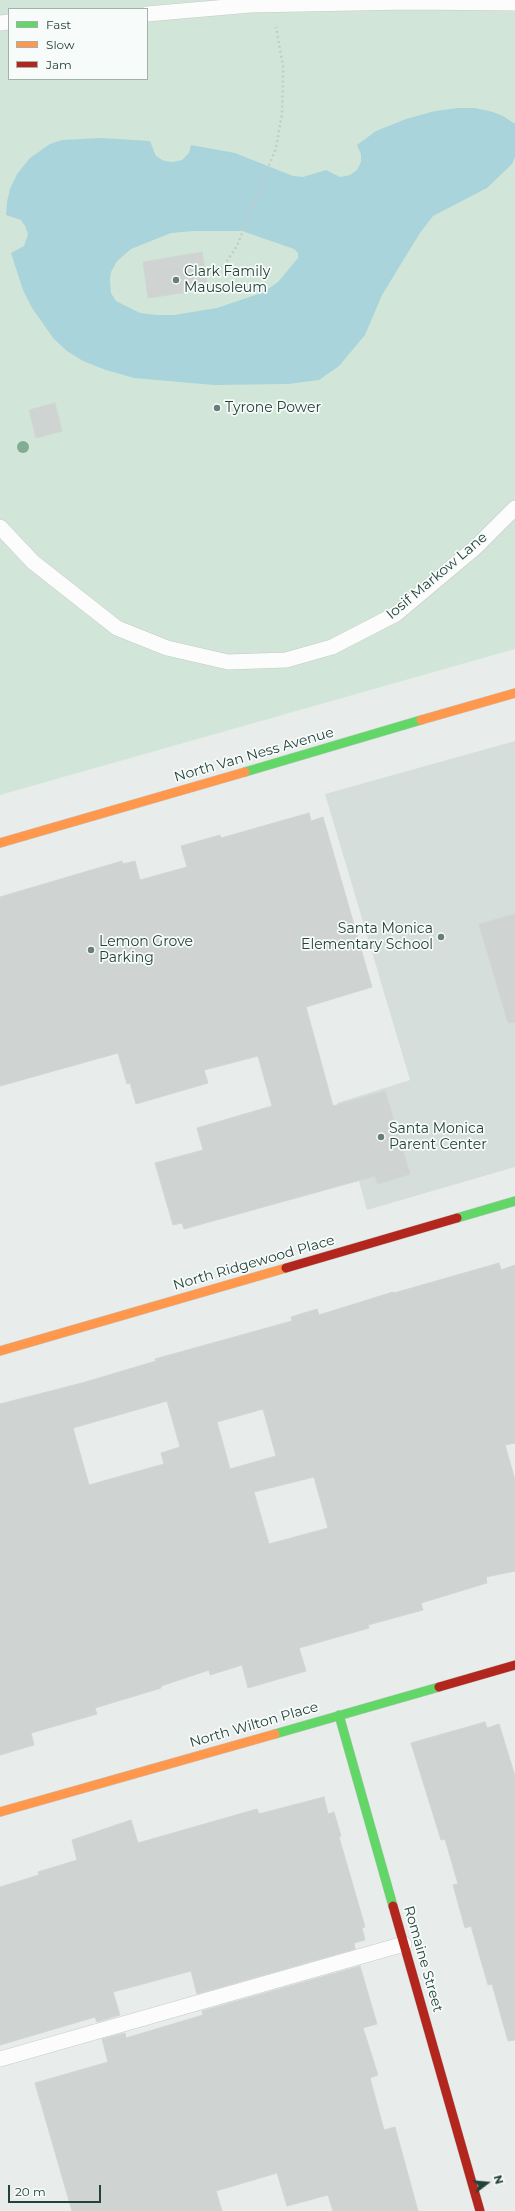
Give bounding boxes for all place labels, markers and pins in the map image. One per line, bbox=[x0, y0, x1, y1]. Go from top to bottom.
place label: Clark Family Mausoleum bbox=[184, 264, 270, 296]
marker: Clark Family Mausoleum bbox=[171, 275, 181, 285]
place label: Tyrone Power bbox=[225, 400, 321, 416]
marker: Tyrone Power bbox=[212, 403, 222, 413]
place label: Santa Monica Elementary School bbox=[301, 921, 433, 954]
marker: Santa Monica Elementary School bbox=[436, 932, 446, 942]
place label: Lemon Grove Parking bbox=[99, 934, 193, 966]
marker: Lemon Grove Parking bbox=[86, 945, 96, 955]
place label: Santa Monica Parent Center bbox=[389, 1121, 487, 1154]
marker: Santa Monica Parent Center bbox=[376, 1132, 386, 1142]

